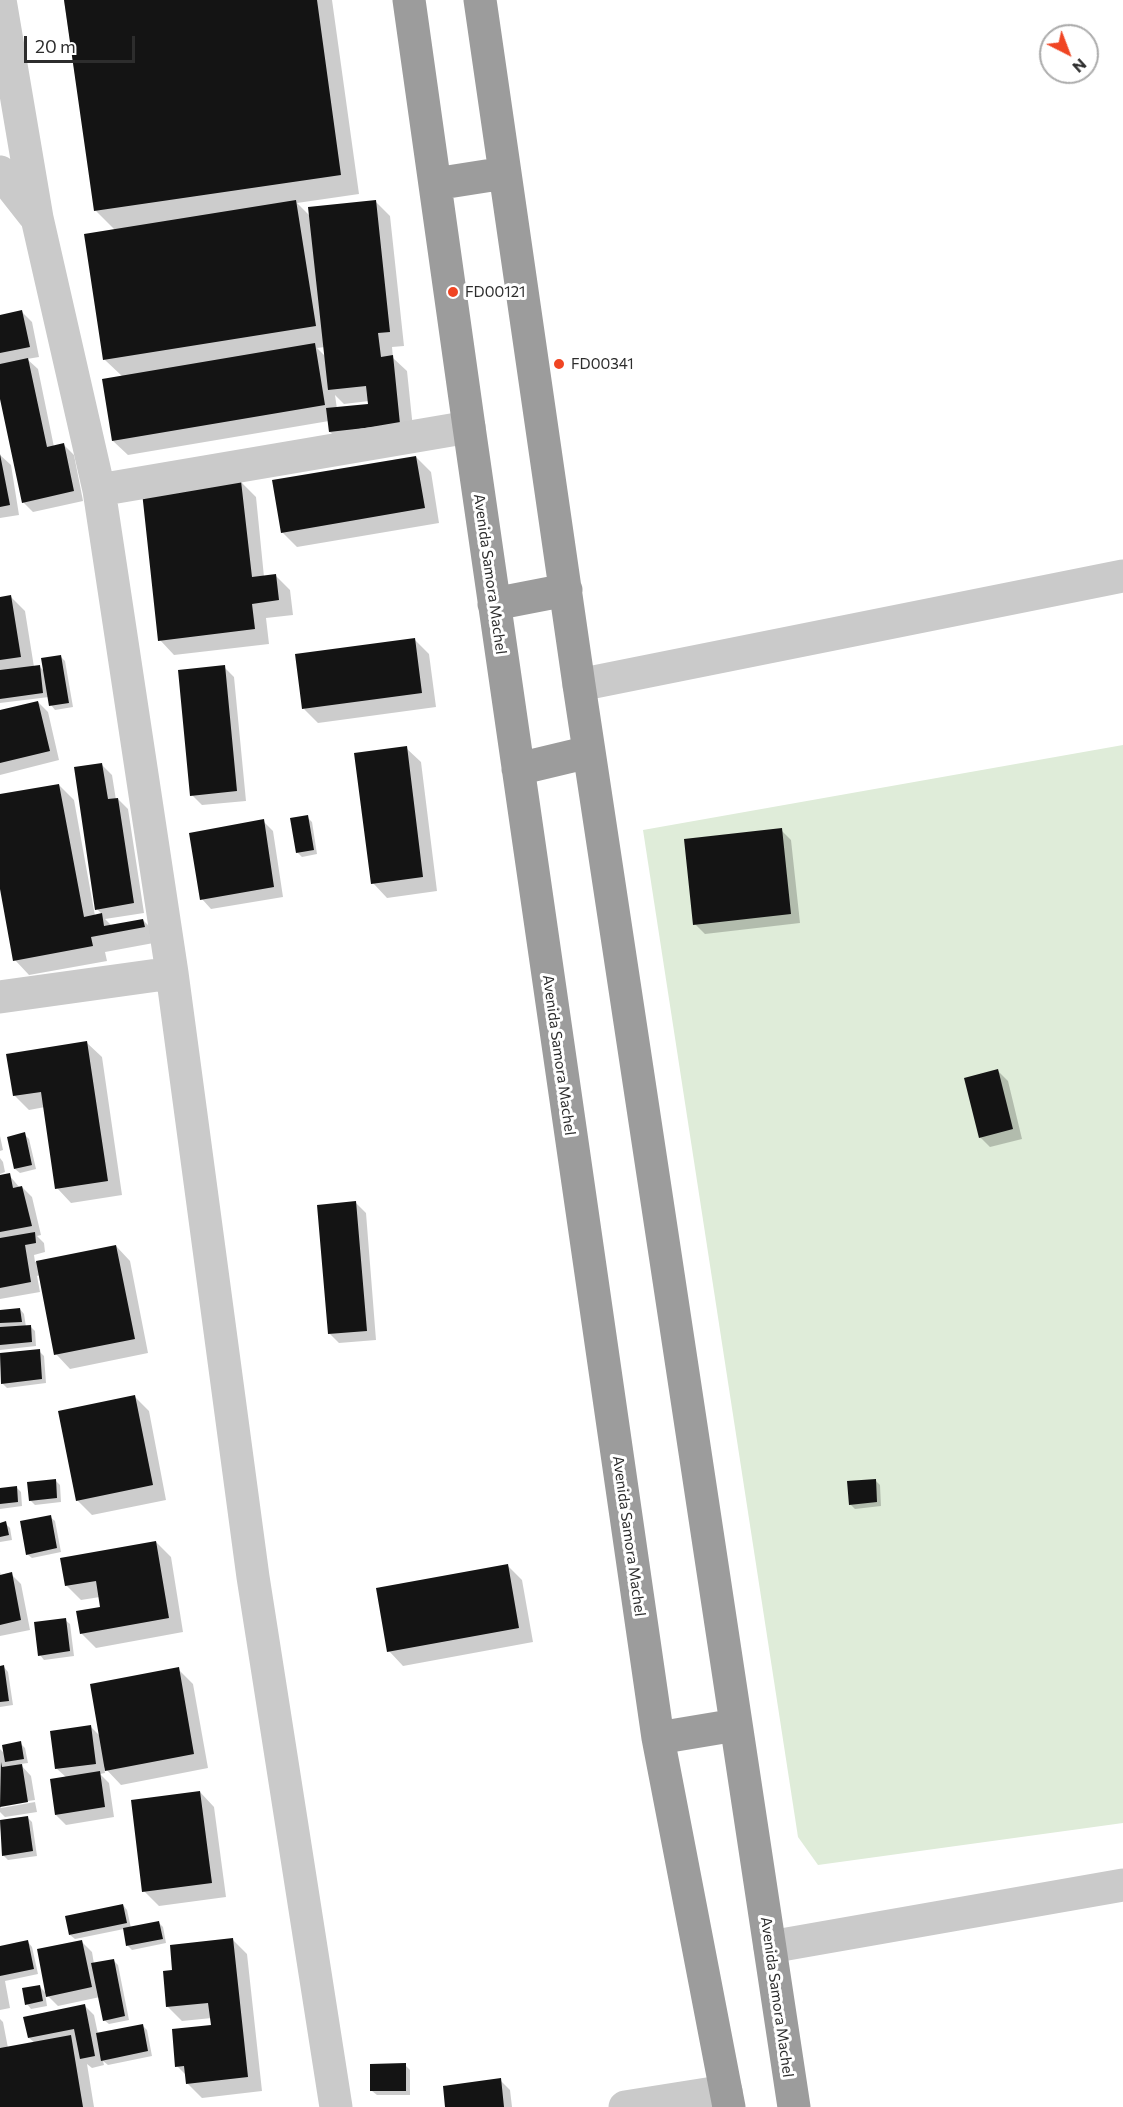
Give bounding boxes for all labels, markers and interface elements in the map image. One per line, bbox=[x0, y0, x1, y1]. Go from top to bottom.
scale bar bbox=[27, 24, 138, 62]
north arrow bbox=[1039, 24, 1099, 84]
text: 20 m bbox=[35, 35, 76, 57]
text: N bbox=[1069, 55, 1091, 77]
place label: FD00121 bbox=[465, 283, 525, 301]
marker: FD00121 bbox=[446, 285, 460, 299]
place label: FD00341 bbox=[571, 355, 634, 373]
marker: FD00341 bbox=[552, 357, 566, 371]
street label: Avenida Samora Machel bbox=[470, 493, 510, 655]
street label: Avenida Samora Machel bbox=[539, 974, 579, 1136]
street label: Avenida Samora Machel bbox=[609, 1455, 649, 1617]
street label: Avenida Samora Machel bbox=[757, 1916, 797, 2078]

